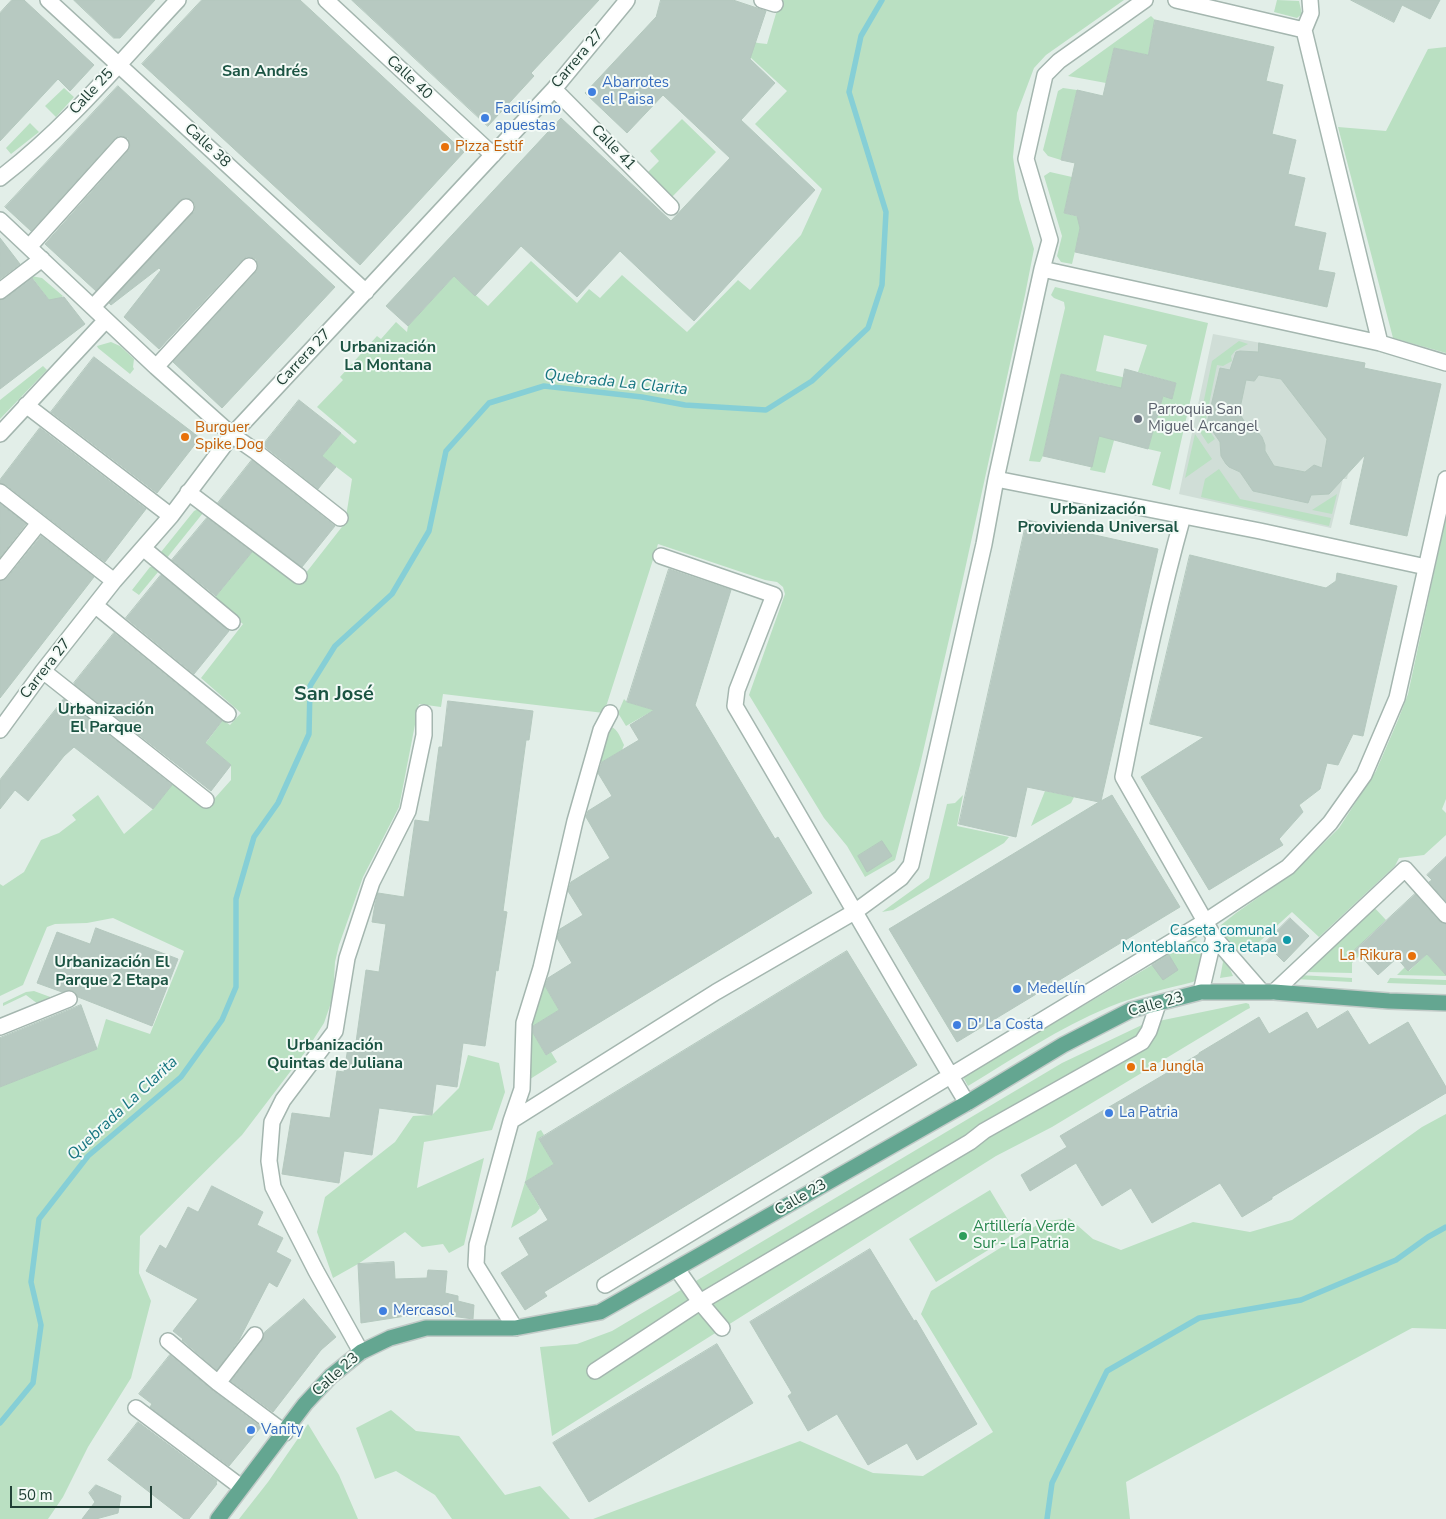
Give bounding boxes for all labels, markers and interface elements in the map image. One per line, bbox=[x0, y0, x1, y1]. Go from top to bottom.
street label: Carrera 27 bbox=[548, 26, 608, 92]
street label: Calle 40 bbox=[382, 52, 436, 104]
district label: San Andrés bbox=[222, 62, 308, 82]
street label: Calle 25 bbox=[66, 65, 118, 119]
place label: Abarrotes el Paisa bbox=[602, 74, 669, 109]
marker: Abarrotes el Paisa bbox=[586, 86, 598, 98]
place label: Facilísimo apuestas bbox=[495, 100, 561, 135]
marker: Facilísimo apuestas bbox=[479, 112, 491, 124]
street label: Calle 38 bbox=[180, 120, 234, 172]
street label: Calle 41 bbox=[587, 121, 639, 175]
place label: Pizza Estif bbox=[455, 138, 523, 156]
marker: Pizza Estif bbox=[439, 141, 451, 153]
street label: Carrera 27 bbox=[273, 326, 335, 390]
district label: Urbanización La Montana bbox=[340, 338, 436, 376]
water label: Quebrada La Clarita bbox=[543, 366, 689, 400]
place label: Parroquia San Miguel Arcangel bbox=[1148, 401, 1259, 436]
marker: Parroquia San Miguel Arcangel bbox=[1132, 413, 1144, 425]
place label: Burguer Spike Dog bbox=[195, 419, 264, 454]
marker: Burguer Spike Dog bbox=[179, 431, 191, 443]
district label: Urbanización Provivienda Universal bbox=[1017, 500, 1179, 538]
street label: Carrera 27 bbox=[17, 635, 75, 703]
district label: San José bbox=[294, 683, 374, 707]
district label: Urbanización El Parque bbox=[58, 700, 154, 738]
place label: Caseta comunal Monteblanco 3ra etapa bbox=[1122, 922, 1277, 957]
marker: Caseta comunal Monteblanco 3ra etapa bbox=[1281, 934, 1293, 946]
place label: La Rikura bbox=[1339, 947, 1402, 965]
marker: La Rikura bbox=[1406, 950, 1418, 962]
district label: Urbanización El Parque 2 Etapa bbox=[54, 953, 170, 991]
place label: Medellín bbox=[1027, 980, 1085, 998]
marker: Medellín bbox=[1011, 983, 1023, 995]
street label: Calle 23 bbox=[1126, 989, 1186, 1021]
place label: D' La Costa bbox=[967, 1016, 1043, 1034]
marker: D' La Costa bbox=[951, 1019, 963, 1031]
district label: Urbanización Quintas de Juliana bbox=[267, 1036, 403, 1074]
water label: Quebrada La Clarita bbox=[64, 1053, 182, 1165]
place label: La Jungla bbox=[1141, 1058, 1204, 1076]
marker: La Jungla bbox=[1125, 1061, 1137, 1073]
place label: La Patria bbox=[1119, 1104, 1178, 1122]
marker: La Patria bbox=[1103, 1107, 1115, 1119]
street label: Calle 23 bbox=[772, 1176, 830, 1220]
place label: Artillería Verde Sur - La Patria bbox=[973, 1218, 1075, 1253]
marker: Artillería Verde Sur - La Patria bbox=[957, 1230, 969, 1242]
place label: Mercasol bbox=[393, 1302, 454, 1320]
marker: Mercasol bbox=[377, 1305, 389, 1317]
street label: Calle 23 bbox=[309, 1349, 363, 1401]
place label: Vanity bbox=[261, 1421, 303, 1439]
marker: Vanity bbox=[245, 1424, 257, 1436]
scale bar bbox=[12, 1476, 155, 1508]
text: 50 m bbox=[18, 1485, 53, 1505]

